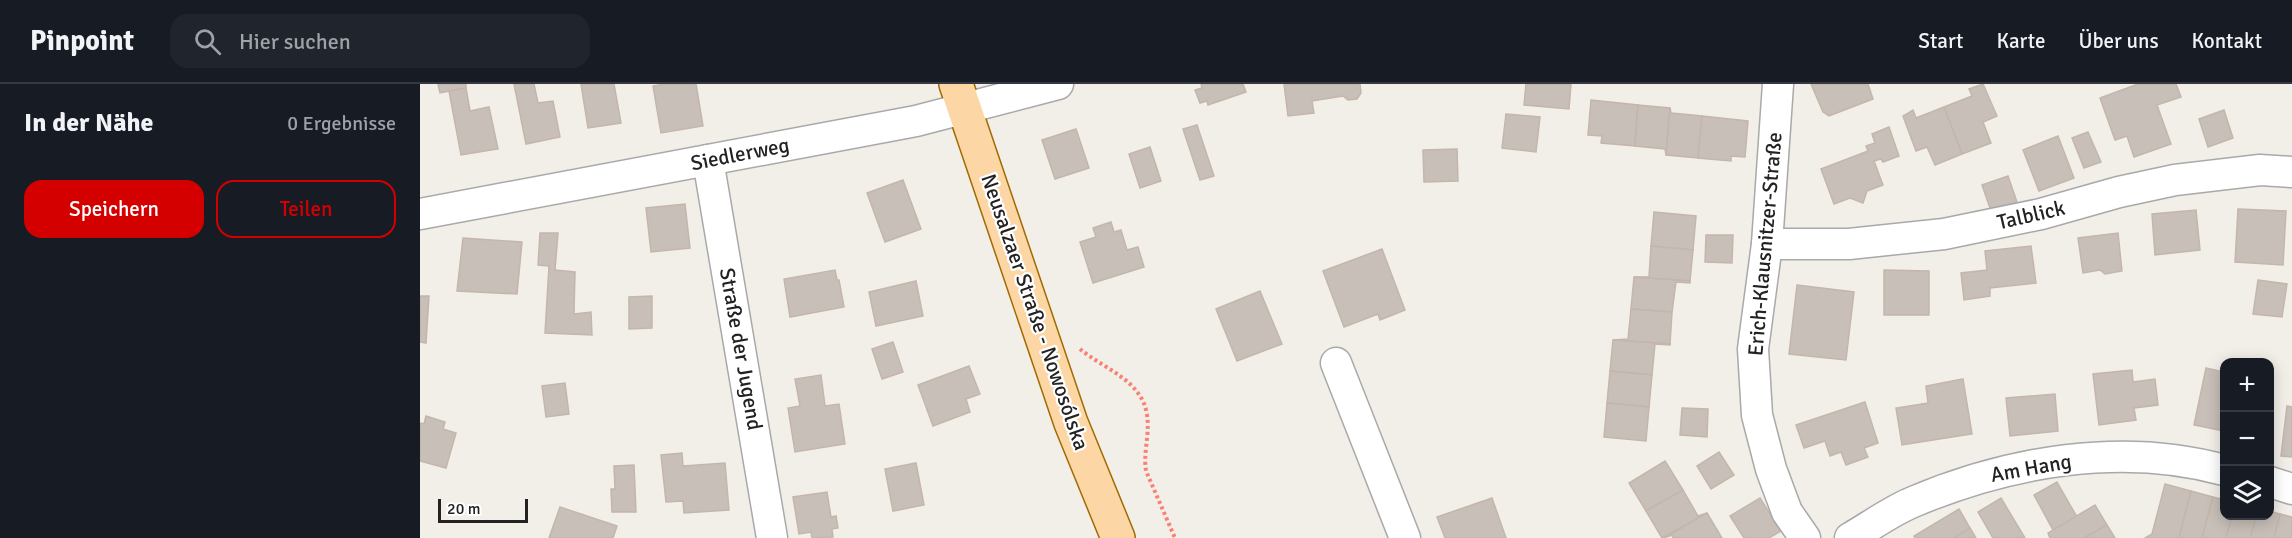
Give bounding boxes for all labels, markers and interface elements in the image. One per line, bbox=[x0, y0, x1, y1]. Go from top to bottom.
search box bbox=[170, 14, 590, 68]
text: Pinpoint bbox=[30, 24, 134, 58]
icon: search bbox=[191, 25, 224, 58]
text: Hier suchen bbox=[239, 28, 351, 55]
text: Start bbox=[1918, 28, 1963, 54]
text: Karte bbox=[1996, 28, 2045, 54]
text: Über uns bbox=[2078, 28, 2159, 54]
text: Kontakt bbox=[2192, 28, 2262, 54]
text: In der Nähe bbox=[24, 107, 154, 139]
text: 0 Ergebnisse bbox=[287, 111, 396, 136]
street label: Erich-Klausnitzer-Straße bbox=[1742, 131, 1788, 357]
street label: Siedlerweg bbox=[688, 132, 792, 176]
street label: Neusalzaer Straße - Nowosólska bbox=[975, 170, 1095, 454]
button: Speichern bbox=[24, 180, 204, 238]
button: Teilen bbox=[216, 180, 396, 238]
street label: Talblick bbox=[1995, 194, 2068, 235]
street label: Straße der Jugend bbox=[714, 266, 768, 432]
map controls bbox=[2220, 358, 2274, 520]
button: + bbox=[2220, 358, 2274, 412]
button: − bbox=[2220, 412, 2274, 466]
street label: Am Hang bbox=[1989, 448, 2073, 488]
button: layers bbox=[2220, 466, 2274, 520]
scale bar bbox=[438, 496, 528, 524]
text: 20 m bbox=[447, 499, 481, 519]

